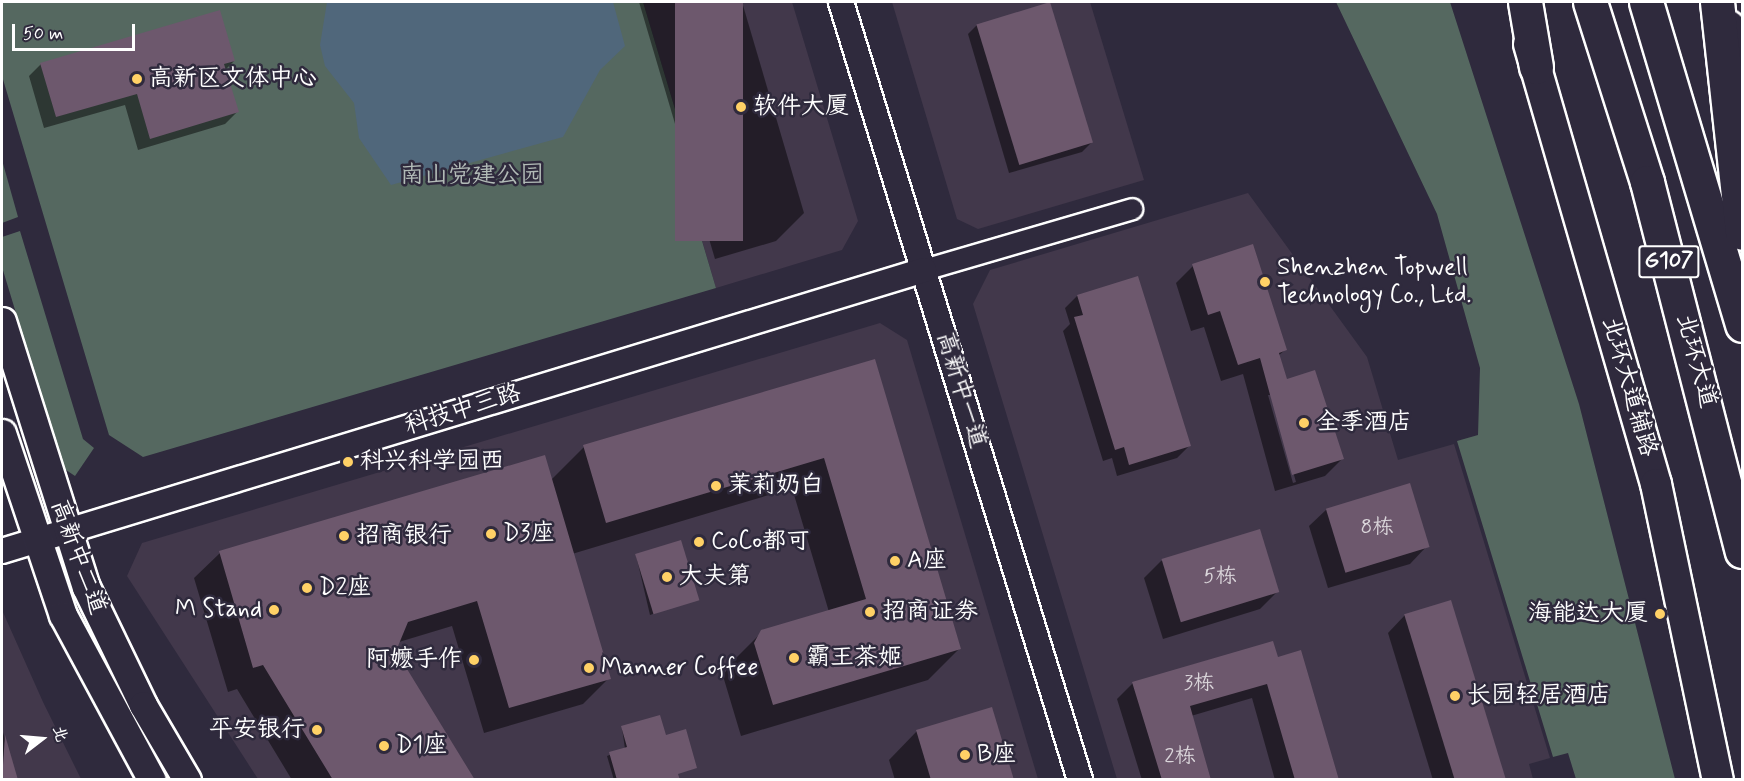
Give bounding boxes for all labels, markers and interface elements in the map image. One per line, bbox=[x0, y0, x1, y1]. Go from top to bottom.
scale bar bbox=[15, 12, 138, 50]
text: 50 m bbox=[23, 22, 63, 46]
place label: 高新区文体中心 bbox=[149, 65, 317, 93]
marker: 高新区文体中心 bbox=[130, 72, 144, 86]
place label: 软件大厦 bbox=[753, 93, 849, 121]
marker: 软件大厦 bbox=[734, 100, 748, 114]
park label: 南山党建公园 bbox=[400, 162, 544, 190]
road number: G107 bbox=[1638, 243, 1700, 281]
place label: Shenzhen Topwell Technology Co., Ltd. bbox=[1277, 254, 1475, 310]
marker: Shenzhen Topwell Technology Co., Ltd. bbox=[1258, 275, 1272, 289]
street label: 北环大道 bbox=[1670, 311, 1722, 411]
street label: 北环大道辅路 bbox=[1595, 314, 1663, 460]
street label: 高新中一道 bbox=[930, 328, 992, 452]
street label: 科技中三路 bbox=[401, 379, 525, 441]
place label: 全季酒店 bbox=[1316, 409, 1412, 437]
marker: 全季酒店 bbox=[1297, 416, 1311, 430]
place label: 科兴科学园西 bbox=[360, 448, 504, 476]
marker: 科兴科学园西 bbox=[341, 455, 355, 469]
place label: 茉莉奶白 bbox=[728, 472, 824, 500]
marker: 茉莉奶白 bbox=[709, 479, 723, 493]
street label: 高新中二道 bbox=[44, 496, 112, 618]
house number: 8栋 bbox=[1361, 514, 1393, 540]
place label: D3座 bbox=[503, 520, 554, 548]
place label: 招商银行 bbox=[356, 522, 452, 550]
marker: D3座 bbox=[484, 527, 498, 541]
place label: CoCo都可 bbox=[711, 528, 810, 556]
marker: 招商银行 bbox=[337, 529, 351, 543]
marker: CoCo都可 bbox=[692, 535, 706, 549]
place label: A座 bbox=[907, 547, 947, 575]
marker: A座 bbox=[888, 554, 902, 568]
place label: 大夫第 bbox=[679, 563, 751, 591]
house number: 5栋 bbox=[1203, 563, 1237, 589]
marker: 大夫第 bbox=[660, 570, 674, 584]
place label: D2座 bbox=[319, 574, 371, 602]
marker: D2座 bbox=[300, 581, 314, 595]
place label: M Stand bbox=[171, 596, 262, 624]
place label: 招商证券 bbox=[882, 598, 978, 626]
place label: 海能达大厦 bbox=[1528, 600, 1648, 628]
marker: M Stand bbox=[267, 603, 281, 617]
marker: 招商证券 bbox=[863, 605, 877, 619]
marker: 海能达大厦 bbox=[1653, 607, 1667, 621]
place label: 霸王茶姬 bbox=[806, 644, 902, 672]
place label: 阿嬷手作 bbox=[366, 646, 462, 674]
marker: 霸王茶姬 bbox=[787, 651, 801, 665]
marker: 阿嬷手作 bbox=[467, 653, 481, 667]
place label: Manner Coffee bbox=[601, 654, 763, 682]
marker: Manner Coffee bbox=[582, 661, 596, 675]
house number: 3栋 bbox=[1184, 670, 1214, 696]
place label: 长园轻居酒店 bbox=[1467, 682, 1611, 710]
marker: 长园轻居酒店 bbox=[1448, 689, 1462, 703]
north arrow bbox=[12, 709, 72, 769]
place label: 平安银行 bbox=[209, 716, 305, 744]
text: 北 bbox=[47, 723, 72, 744]
marker: 平安银行 bbox=[310, 723, 324, 737]
place label: D1座 bbox=[396, 732, 447, 760]
marker: D1座 bbox=[377, 739, 391, 753]
place label: B座 bbox=[977, 741, 1016, 769]
house number: 2栋 bbox=[1164, 743, 1196, 769]
marker: B座 bbox=[958, 748, 972, 762]

